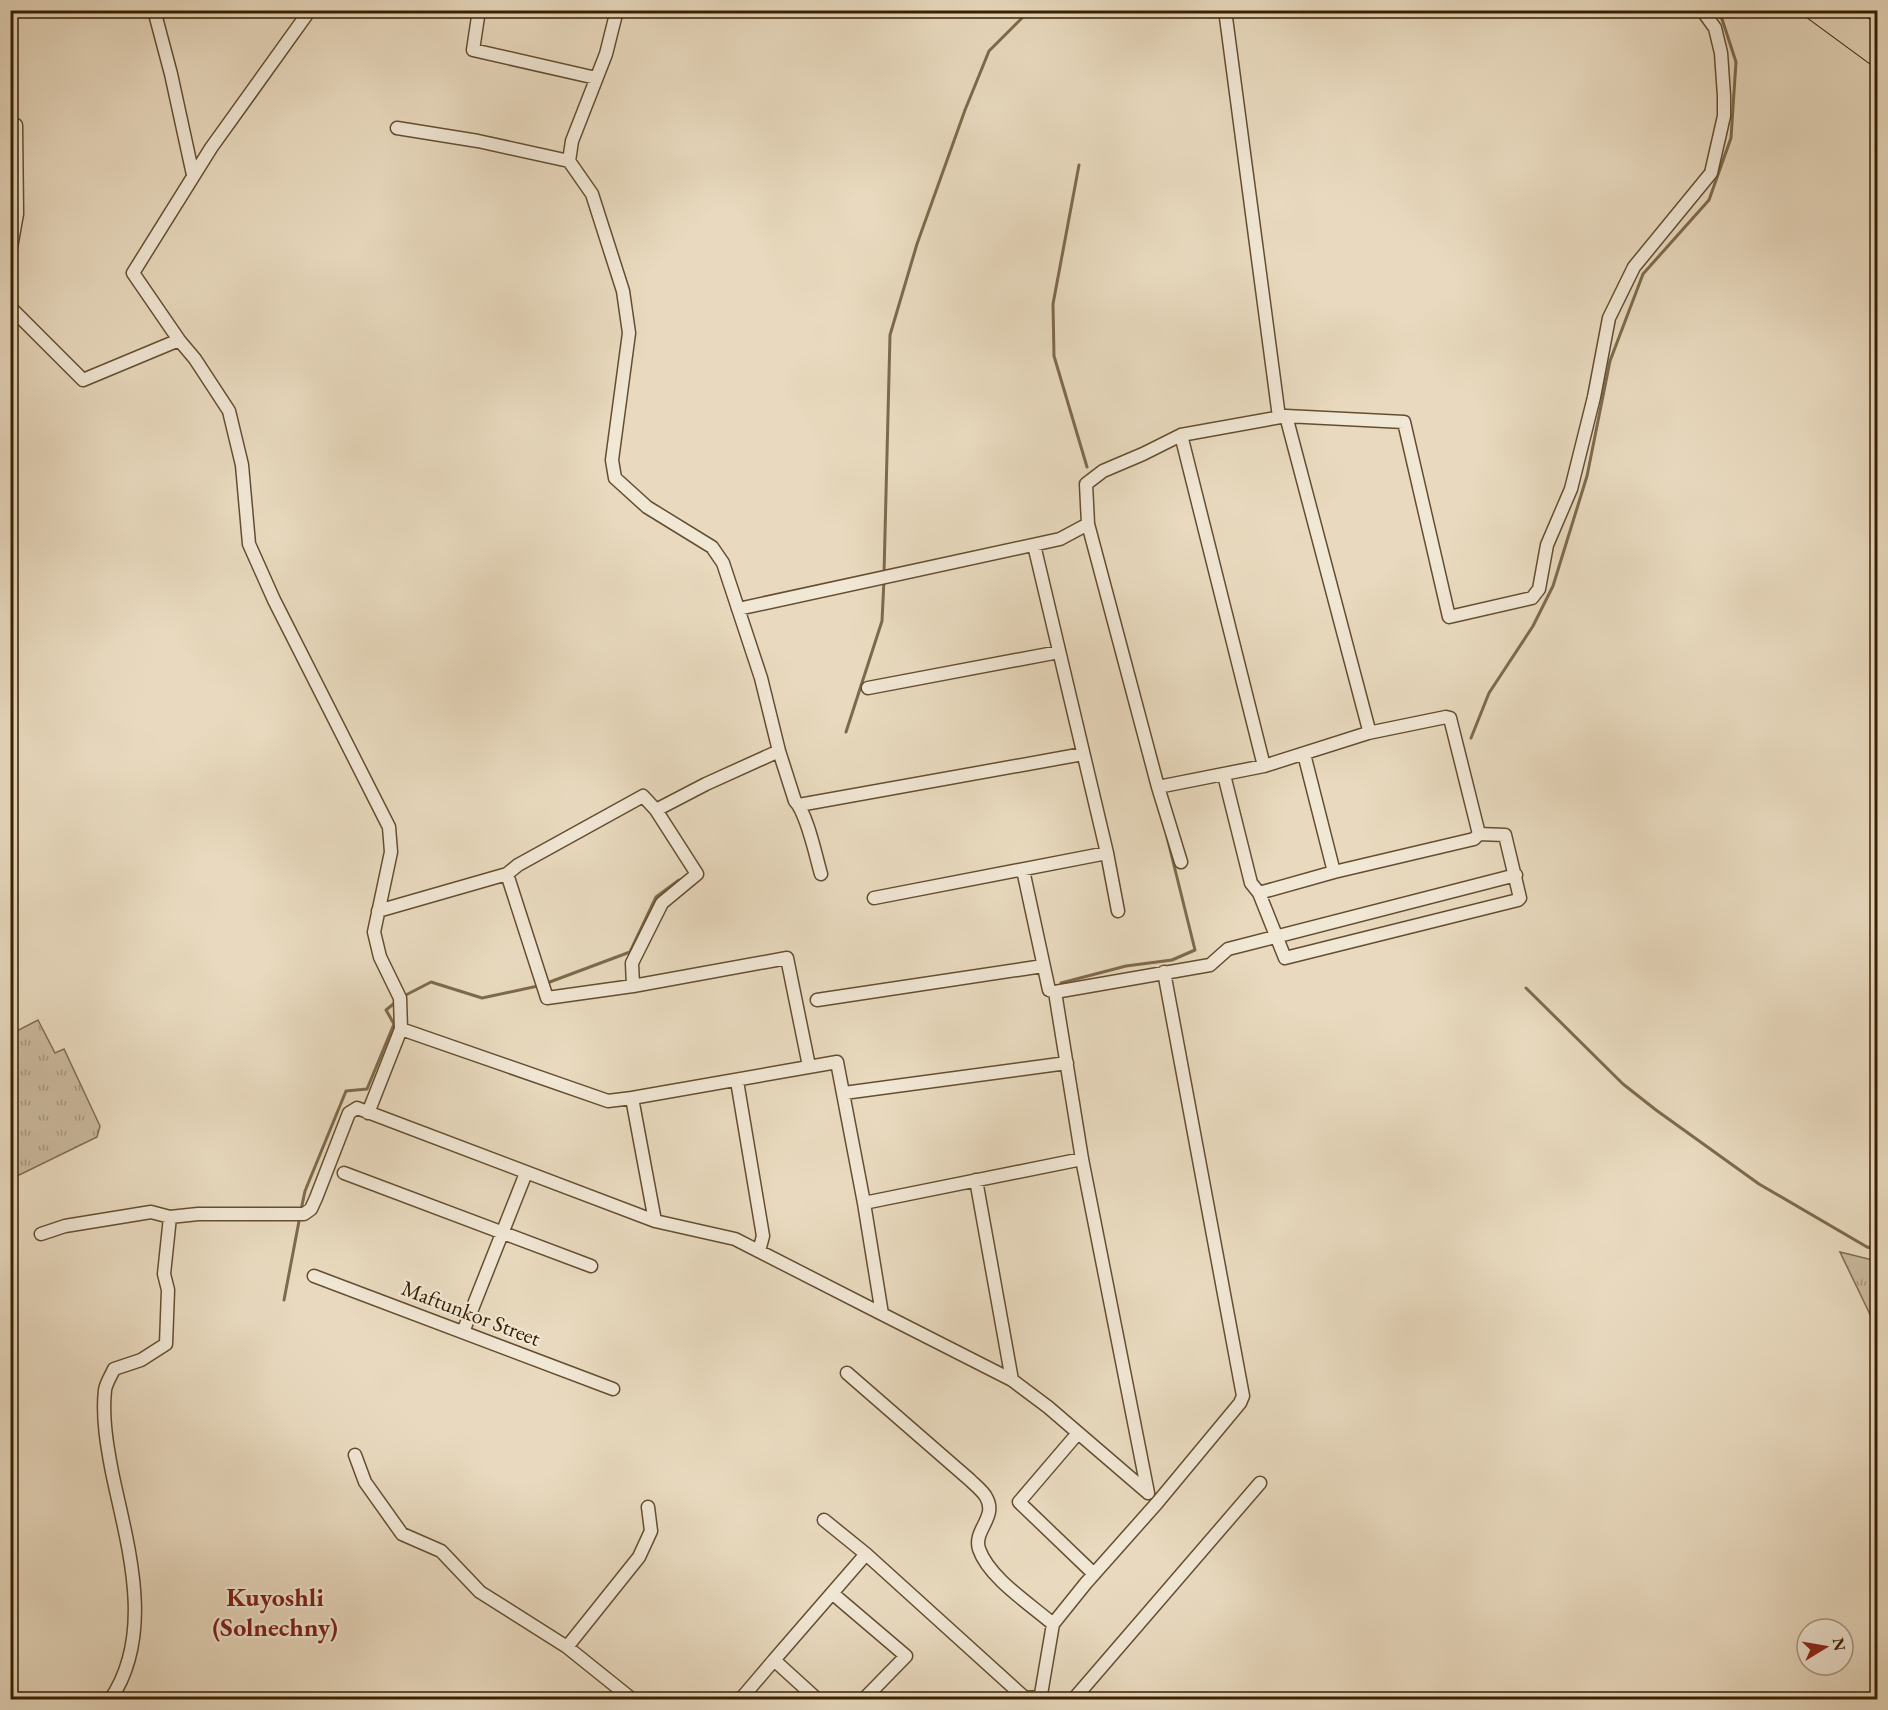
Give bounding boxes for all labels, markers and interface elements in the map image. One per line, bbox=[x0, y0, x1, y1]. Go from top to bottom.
street label: Maftunkor Street bbox=[397, 1273, 545, 1353]
district label: Kuyoshli (Solnechny) bbox=[212, 1580, 338, 1644]
north arrow bbox=[1795, 1617, 1855, 1677]
text: N bbox=[1828, 1636, 1851, 1653]

